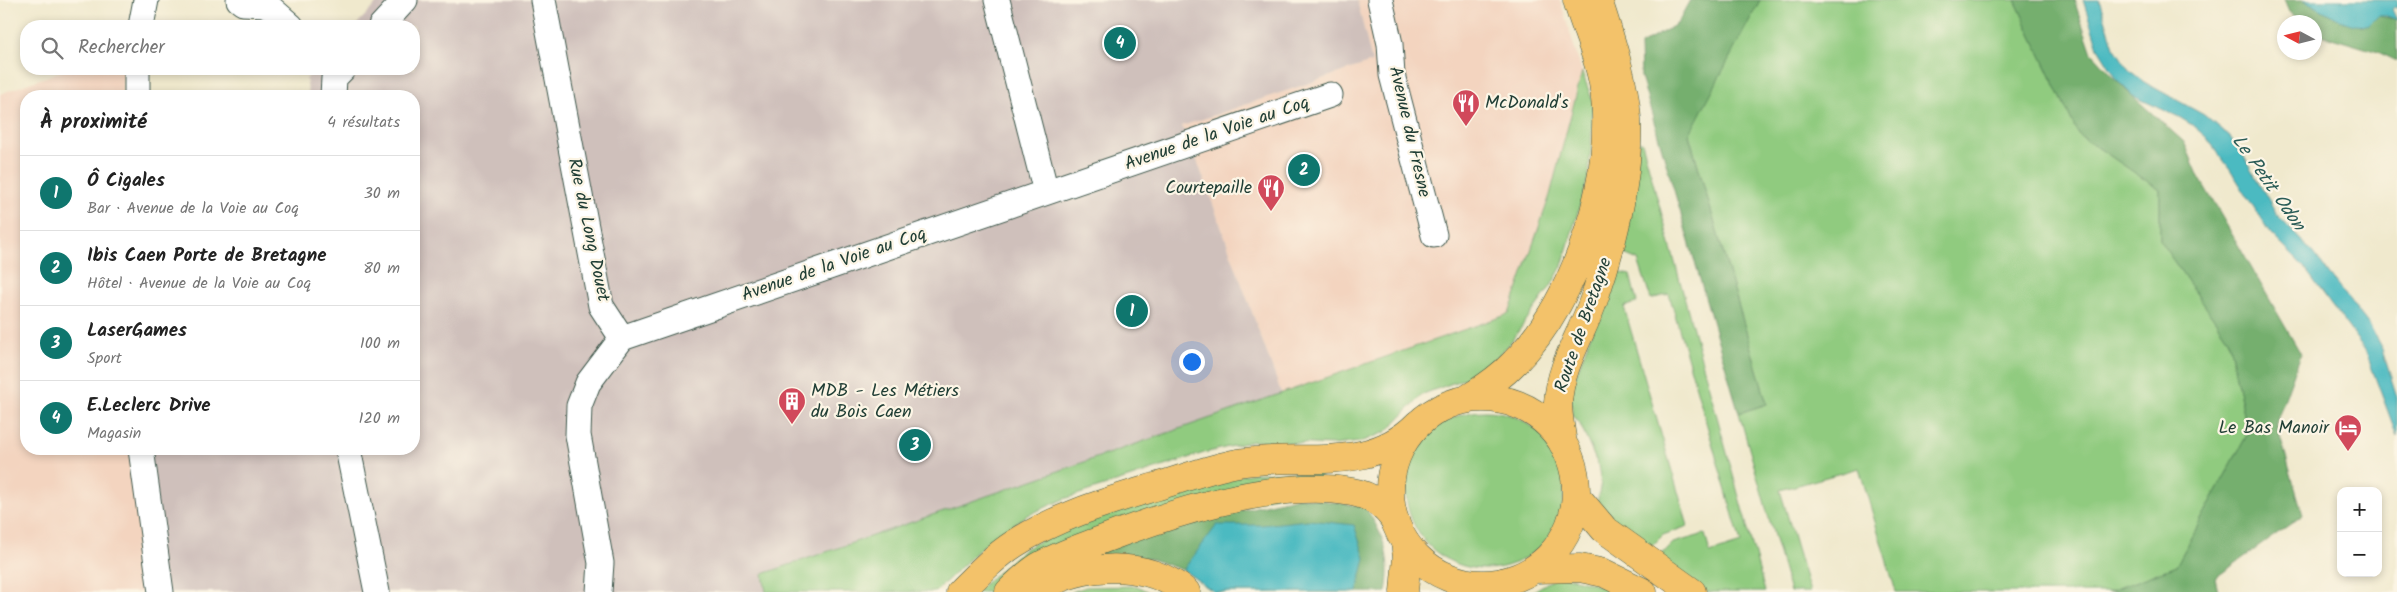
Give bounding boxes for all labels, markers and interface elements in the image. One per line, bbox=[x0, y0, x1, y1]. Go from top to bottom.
north arrow bbox=[2277, 15, 2322, 60]
search box bbox=[20, 20, 420, 75]
pin: 4 bbox=[1104, 24, 1136, 62]
text: Rechercher bbox=[78, 33, 165, 63]
icon: search bbox=[38, 34, 66, 62]
street label: Avenue du Fresne bbox=[1380, 64, 1438, 200]
restaurant icon: McDonald's bbox=[1451, 88, 1481, 127]
street label: Avenue de la Voie au Coq bbox=[1121, 89, 1313, 179]
place label: McDonald's bbox=[1485, 89, 1569, 118]
text: À proximité bbox=[40, 106, 147, 139]
text: 4 résultats bbox=[327, 110, 400, 135]
water label: Le Petit Odon bbox=[2224, 128, 2314, 239]
pin: 2 bbox=[1288, 151, 1320, 189]
street label: Rue du Long Douet bbox=[559, 155, 618, 306]
text: Ô Cigales bbox=[87, 166, 165, 196]
restaurant icon: Courtepaille bbox=[1256, 173, 1286, 212]
place label: Courtepaille bbox=[1165, 174, 1252, 203]
text: 1 bbox=[54, 181, 58, 206]
text: 30 m bbox=[364, 181, 400, 206]
text: Bar · Avenue de la Voie au Coq bbox=[87, 196, 299, 221]
street label: Avenue de la Voie au Coq bbox=[738, 220, 930, 310]
text: Ibis Caen Porte de Bretagne bbox=[87, 241, 326, 271]
street label: Route de Bretagne bbox=[1547, 254, 1621, 396]
text: 2 bbox=[51, 256, 61, 281]
text: 80 m bbox=[363, 256, 400, 281]
text: Hôtel · Avenue de la Voie au Coq bbox=[87, 271, 311, 296]
pin: 1 bbox=[1116, 292, 1148, 330]
text: LaserGames bbox=[87, 316, 187, 346]
text: 3 bbox=[52, 331, 60, 356]
text: 100 m bbox=[360, 331, 400, 356]
text: Sport bbox=[87, 346, 122, 371]
your location bbox=[1179, 349, 1205, 375]
place label: MDB - Les Métiers du Bois Caen bbox=[811, 377, 959, 427]
building icon: MDB - Les Métiers du Bois Caen bbox=[777, 386, 807, 425]
text: E.Leclerc Drive bbox=[87, 391, 210, 421]
text: 4 bbox=[52, 406, 60, 431]
text: 120 m bbox=[359, 406, 400, 431]
hotel icon: Le Bas Manoir bbox=[2333, 413, 2363, 452]
place label: Le Bas Manoir bbox=[2218, 414, 2330, 443]
text: Magasin bbox=[87, 421, 141, 446]
pin: 3 bbox=[899, 426, 931, 464]
map controls bbox=[2337, 487, 2382, 577]
button: + bbox=[2337, 487, 2382, 532]
button: − bbox=[2337, 532, 2382, 577]

